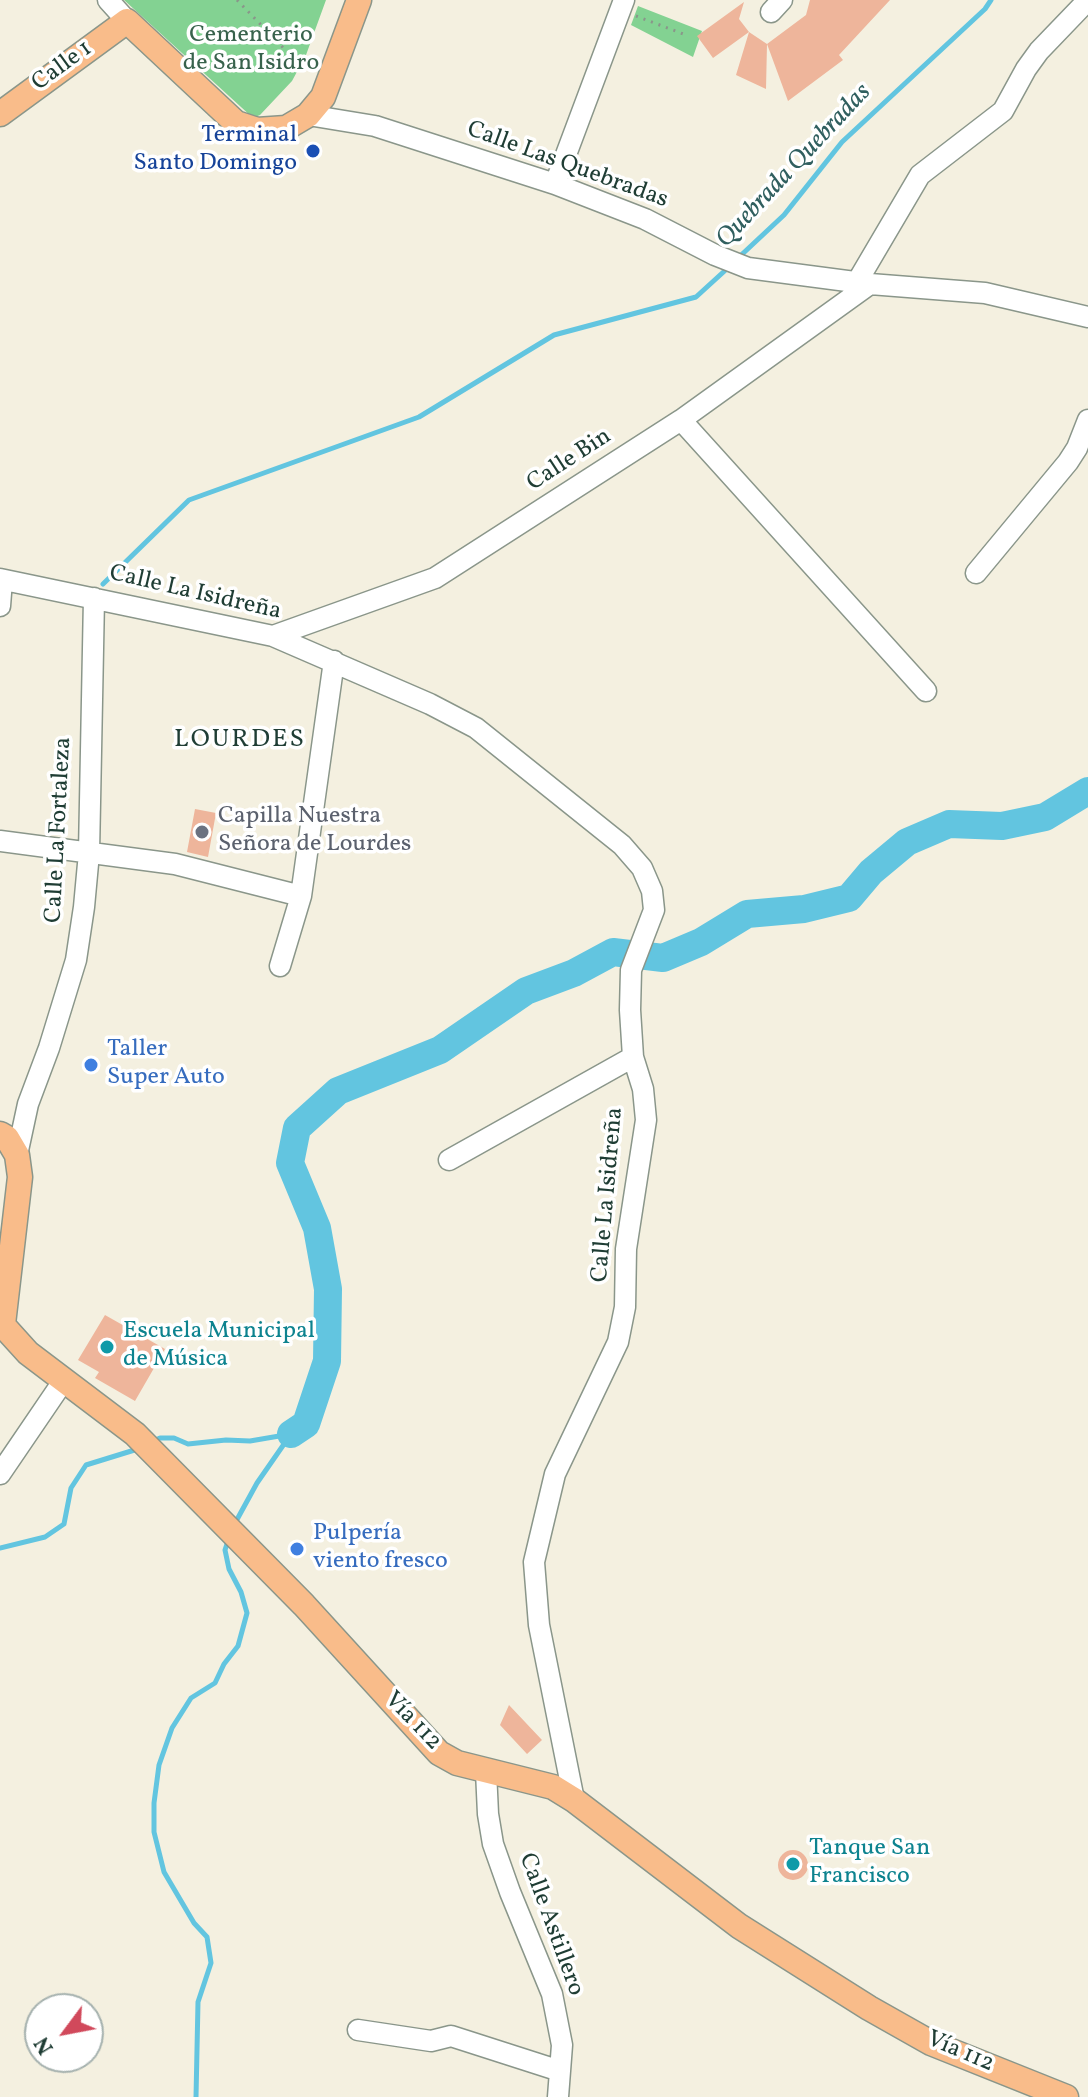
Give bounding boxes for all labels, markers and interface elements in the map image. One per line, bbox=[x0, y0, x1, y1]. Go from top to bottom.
park label: Cementerio de San Isidro bbox=[183, 23, 319, 79]
street label: Calle 1 bbox=[27, 36, 99, 98]
water label: Quebrada Quebradas bbox=[711, 78, 879, 256]
street label: Calle Las Quebradas bbox=[462, 116, 672, 216]
place label: Terminal Santo Domingo bbox=[134, 123, 297, 179]
marker: Terminal Santo Domingo bbox=[304, 142, 322, 160]
street label: Calle Bin bbox=[522, 423, 618, 499]
street label: Calle La Isidreña bbox=[106, 560, 284, 628]
district label: LOURDES bbox=[174, 725, 306, 757]
street label: Calle La Fortaleza bbox=[41, 736, 79, 924]
place label: Capilla Nuestra Señora de Lourdes bbox=[218, 804, 411, 860]
marker: Capilla Nuestra Señora de Lourdes bbox=[193, 823, 211, 841]
place label: Taller Super Auto bbox=[107, 1037, 225, 1093]
marker: Taller Super Auto bbox=[82, 1056, 100, 1074]
street label: Calle La Isidreña bbox=[587, 1106, 631, 1284]
place label: Escuela Municipal de Música bbox=[123, 1319, 315, 1375]
marker: Escuela Municipal de Música bbox=[98, 1338, 116, 1356]
place label: Pulpería viento fresco bbox=[313, 1521, 448, 1577]
marker: Pulpería viento fresco bbox=[288, 1540, 306, 1558]
street label: Vía 112 bbox=[377, 1687, 447, 1757]
place label: Tanque San Francisco bbox=[809, 1836, 930, 1892]
street label: Calle Astillero bbox=[511, 1850, 589, 2000]
marker: Tanque San Francisco bbox=[784, 1855, 802, 1873]
north arrow bbox=[24, 1993, 104, 2073]
street label: Vía 112 bbox=[922, 2026, 998, 2080]
text: N bbox=[28, 2030, 62, 2060]

